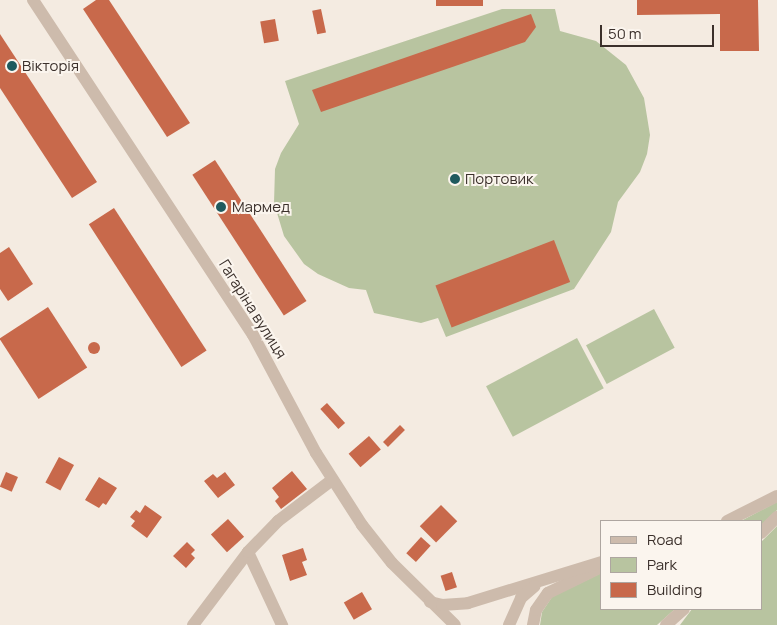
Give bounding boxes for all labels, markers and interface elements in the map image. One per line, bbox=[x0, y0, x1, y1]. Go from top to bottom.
scale bar bbox=[602, 15, 716, 47]
text: 50 m bbox=[608, 23, 642, 44]
place label: Вікторія bbox=[22, 57, 79, 75]
marker: Вікторія bbox=[6, 60, 18, 72]
place label: Портовик bbox=[465, 170, 533, 188]
marker: Портовик bbox=[449, 173, 461, 185]
place label: Мармед bbox=[232, 198, 290, 216]
marker: Мармед bbox=[214, 200, 228, 214]
street label: Гагаріна вулиця bbox=[215, 256, 291, 362]
legend bbox=[600, 520, 762, 610]
text: Road bbox=[647, 529, 683, 550]
text: Park bbox=[647, 554, 677, 575]
text: Building bbox=[647, 579, 702, 600]

